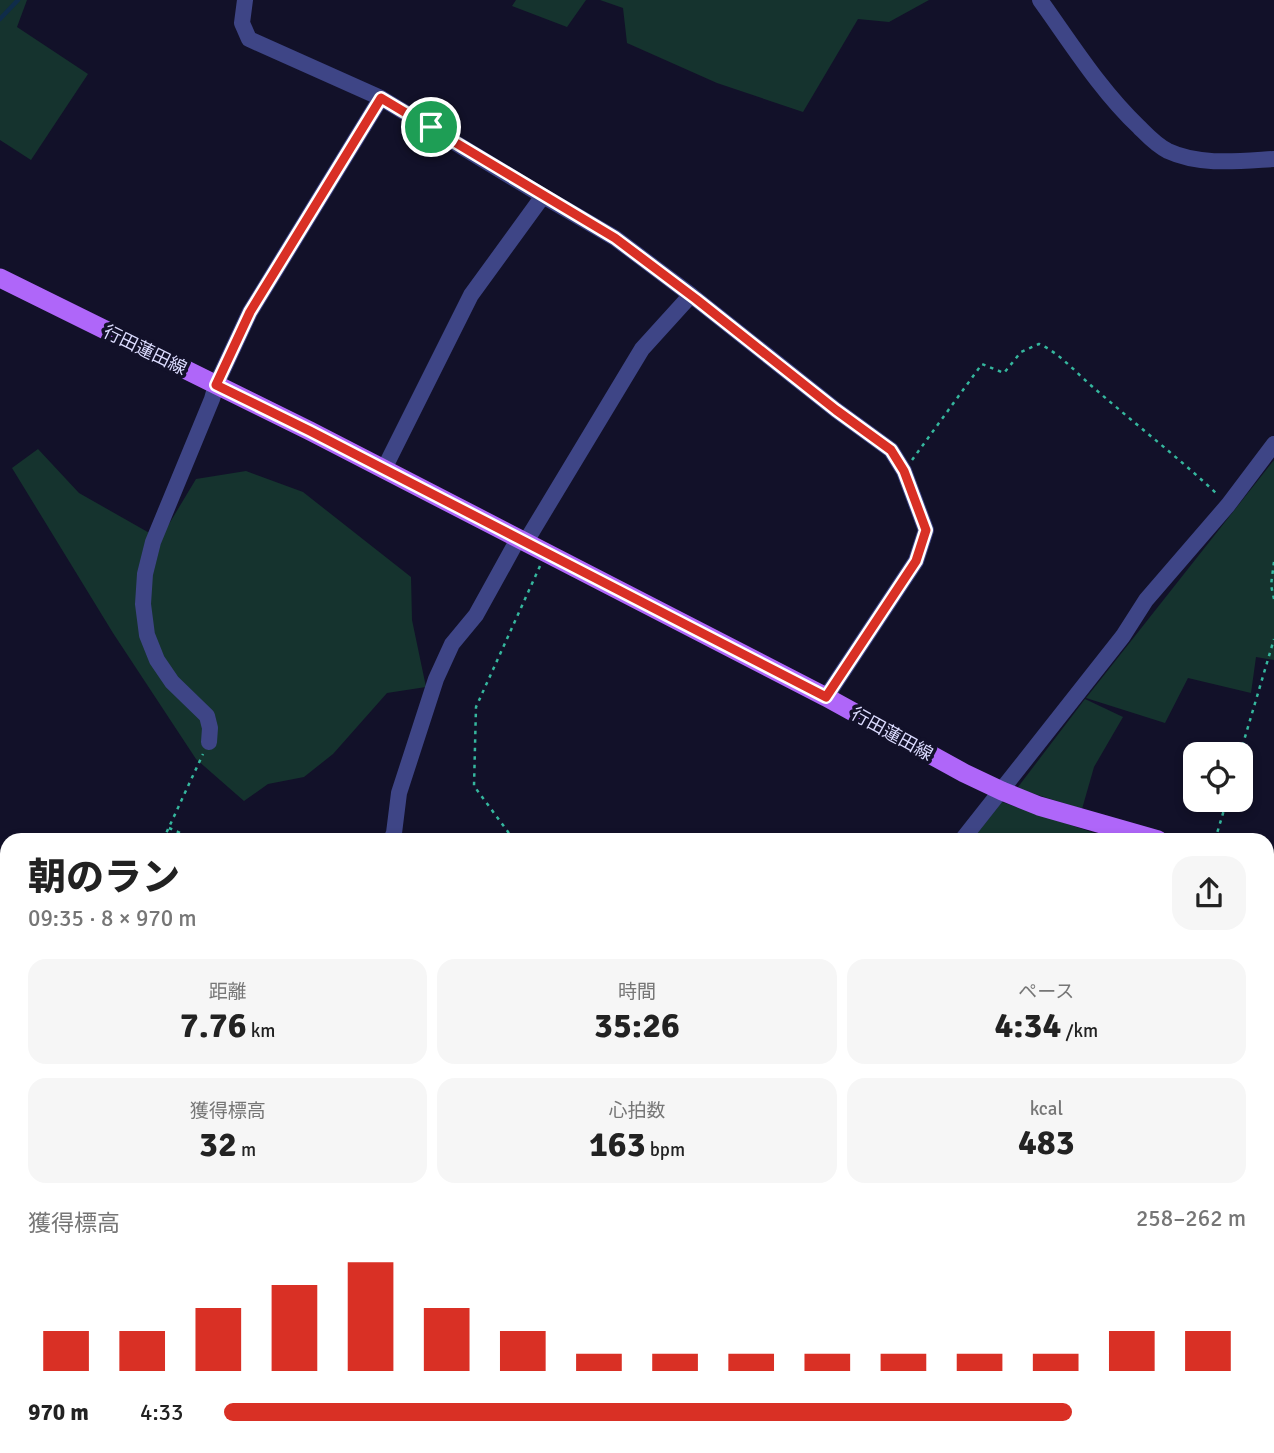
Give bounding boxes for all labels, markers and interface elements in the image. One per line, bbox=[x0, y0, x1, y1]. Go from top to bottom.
pin bbox=[401, 97, 461, 157]
icon: arrive bbox=[412, 108, 450, 146]
street label: 行田蓮田線 bbox=[100, 320, 190, 380]
street label: 行田蓮田線 bbox=[847, 703, 937, 765]
map controls bbox=[1183, 742, 1253, 812]
button: locate bbox=[1183, 742, 1253, 812]
text: 朝のラン bbox=[28, 854, 180, 901]
button: share bbox=[1172, 856, 1246, 930]
text: 09:35 · 8 × 970 m bbox=[28, 904, 197, 933]
text: 距離 bbox=[209, 980, 247, 1004]
text: 時間 bbox=[618, 980, 656, 1004]
text: ペース bbox=[1018, 980, 1074, 1004]
text: 7.76 bbox=[180, 1004, 247, 1047]
text: 35:26 bbox=[594, 1004, 680, 1047]
text: 4:34 bbox=[994, 1004, 1061, 1047]
text: km bbox=[247, 1019, 275, 1043]
text: /km bbox=[1061, 1019, 1098, 1043]
text: kcal bbox=[1030, 1097, 1063, 1121]
text: 獲得標高 bbox=[190, 1099, 266, 1123]
text: 心拍数 bbox=[608, 1099, 666, 1123]
text: 483 bbox=[1018, 1121, 1075, 1164]
text: 32 bbox=[199, 1123, 237, 1166]
text: 163 bbox=[589, 1123, 646, 1166]
text: m bbox=[237, 1138, 256, 1162]
text: bpm bbox=[646, 1138, 685, 1162]
text: 258–262 m bbox=[1136, 1204, 1246, 1233]
text: 獲得標高 bbox=[28, 1209, 120, 1238]
text: 970 m bbox=[28, 1398, 89, 1427]
text: 4:33 bbox=[140, 1398, 183, 1427]

